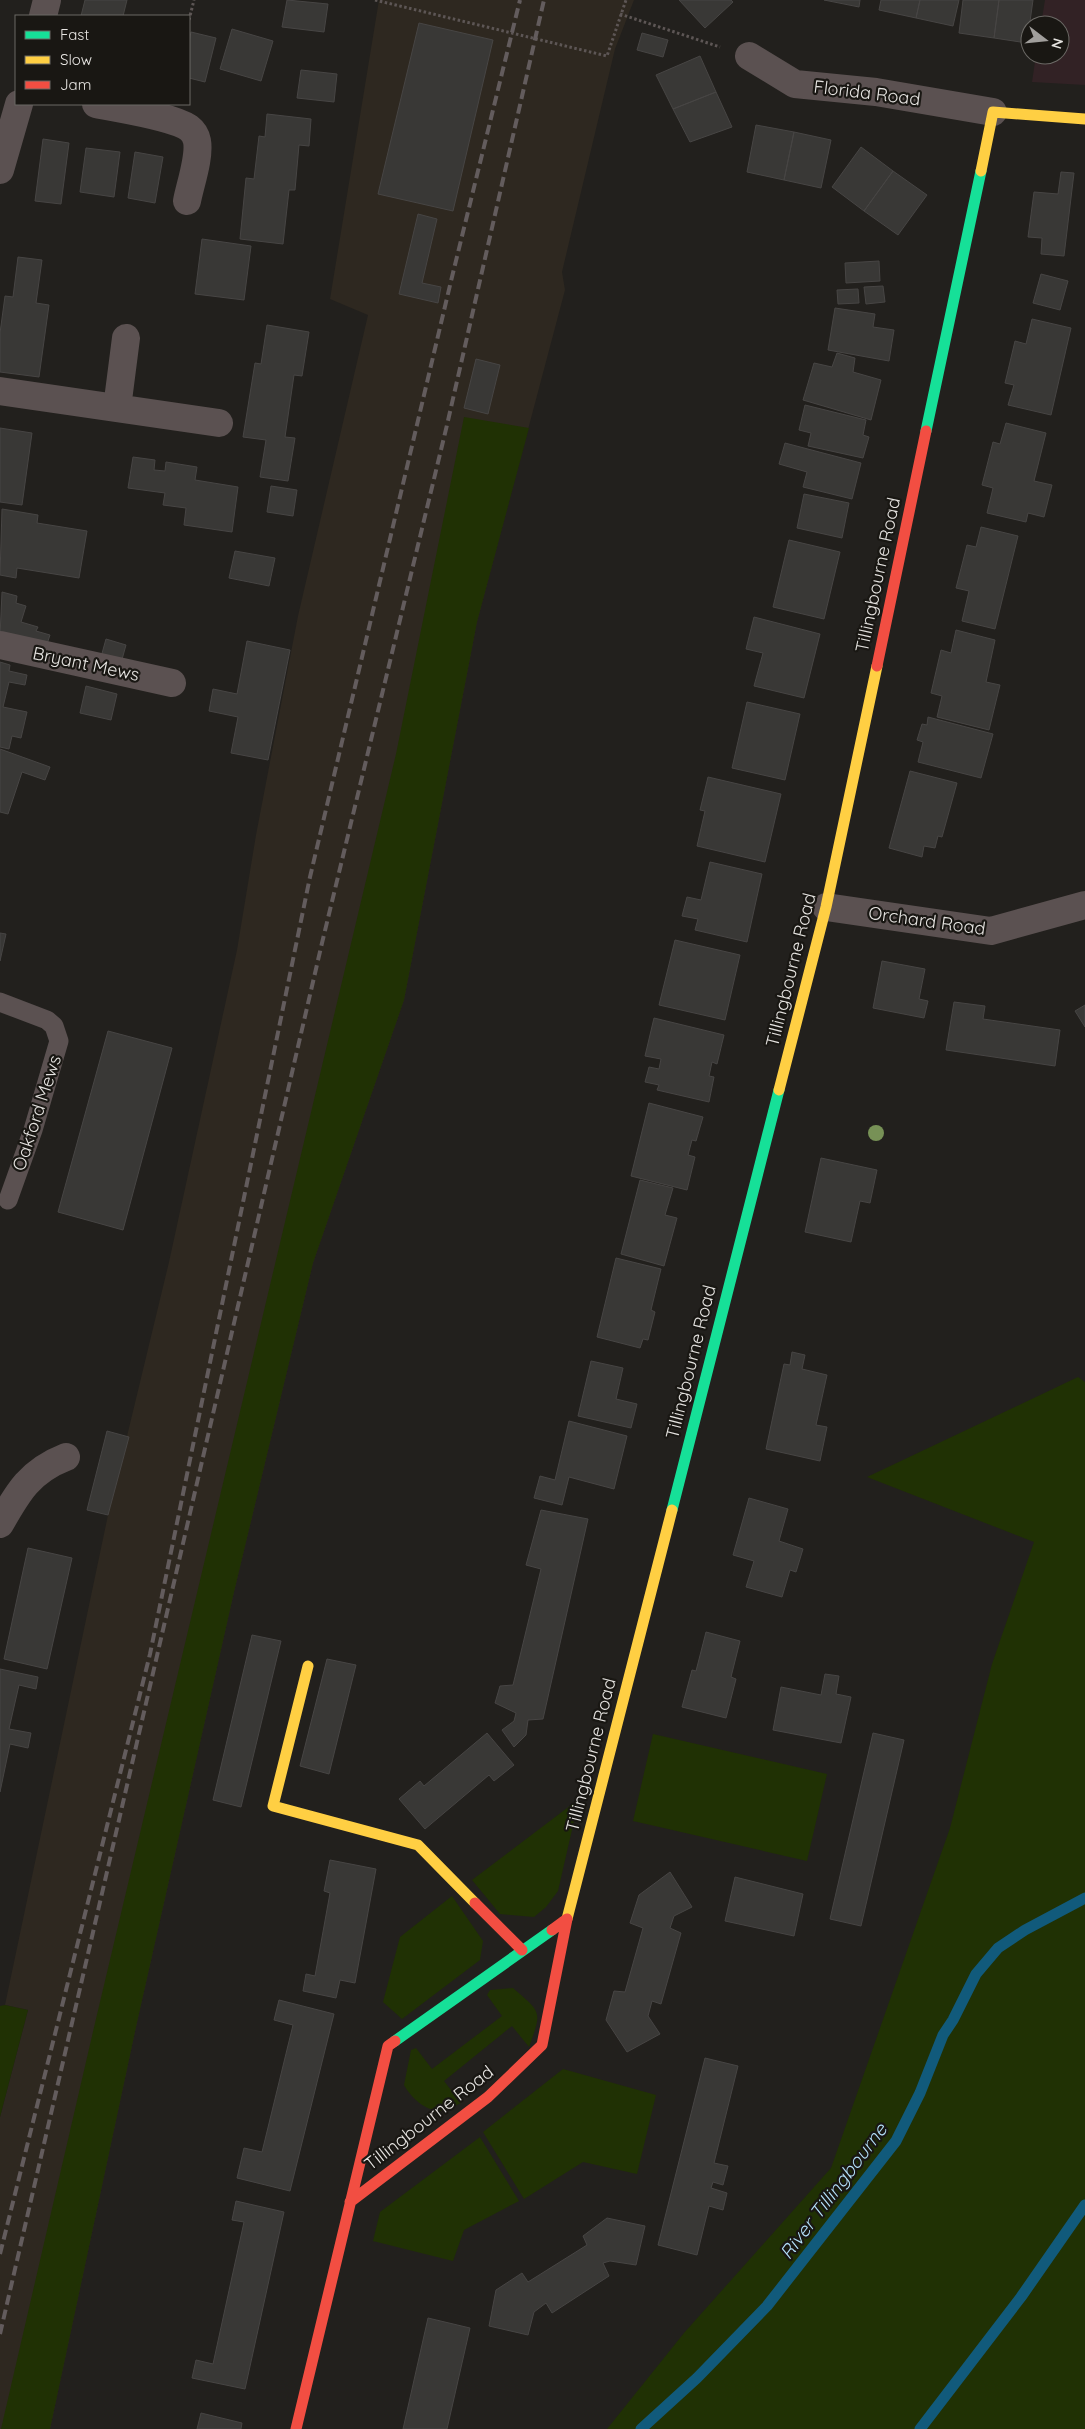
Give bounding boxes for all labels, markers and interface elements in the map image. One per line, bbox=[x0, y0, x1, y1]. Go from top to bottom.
legend bbox=[15, 15, 190, 105]
north arrow bbox=[1020, 15, 1070, 65]
text: Fast bbox=[60, 25, 89, 44]
text: N bbox=[1047, 36, 1068, 51]
text: Slow bbox=[60, 50, 92, 69]
text: Jam bbox=[60, 75, 91, 94]
street label: Florida Road bbox=[812, 75, 922, 110]
street label: Tillingbourne Road bbox=[850, 495, 905, 654]
street label: Bryant Mews bbox=[31, 641, 141, 686]
street label: Tillingbourne Road bbox=[760, 891, 821, 1049]
street label: Orchard Road bbox=[867, 901, 987, 940]
street label: Oakford Mews bbox=[7, 1052, 66, 1174]
street label: Tillingbourne Road bbox=[660, 1283, 721, 1441]
street label: Tillingbourne Road bbox=[560, 1676, 621, 1834]
street label: Tillingbourne Road bbox=[360, 2060, 498, 2175]
water label: River Tillingbourne bbox=[774, 2117, 893, 2264]

